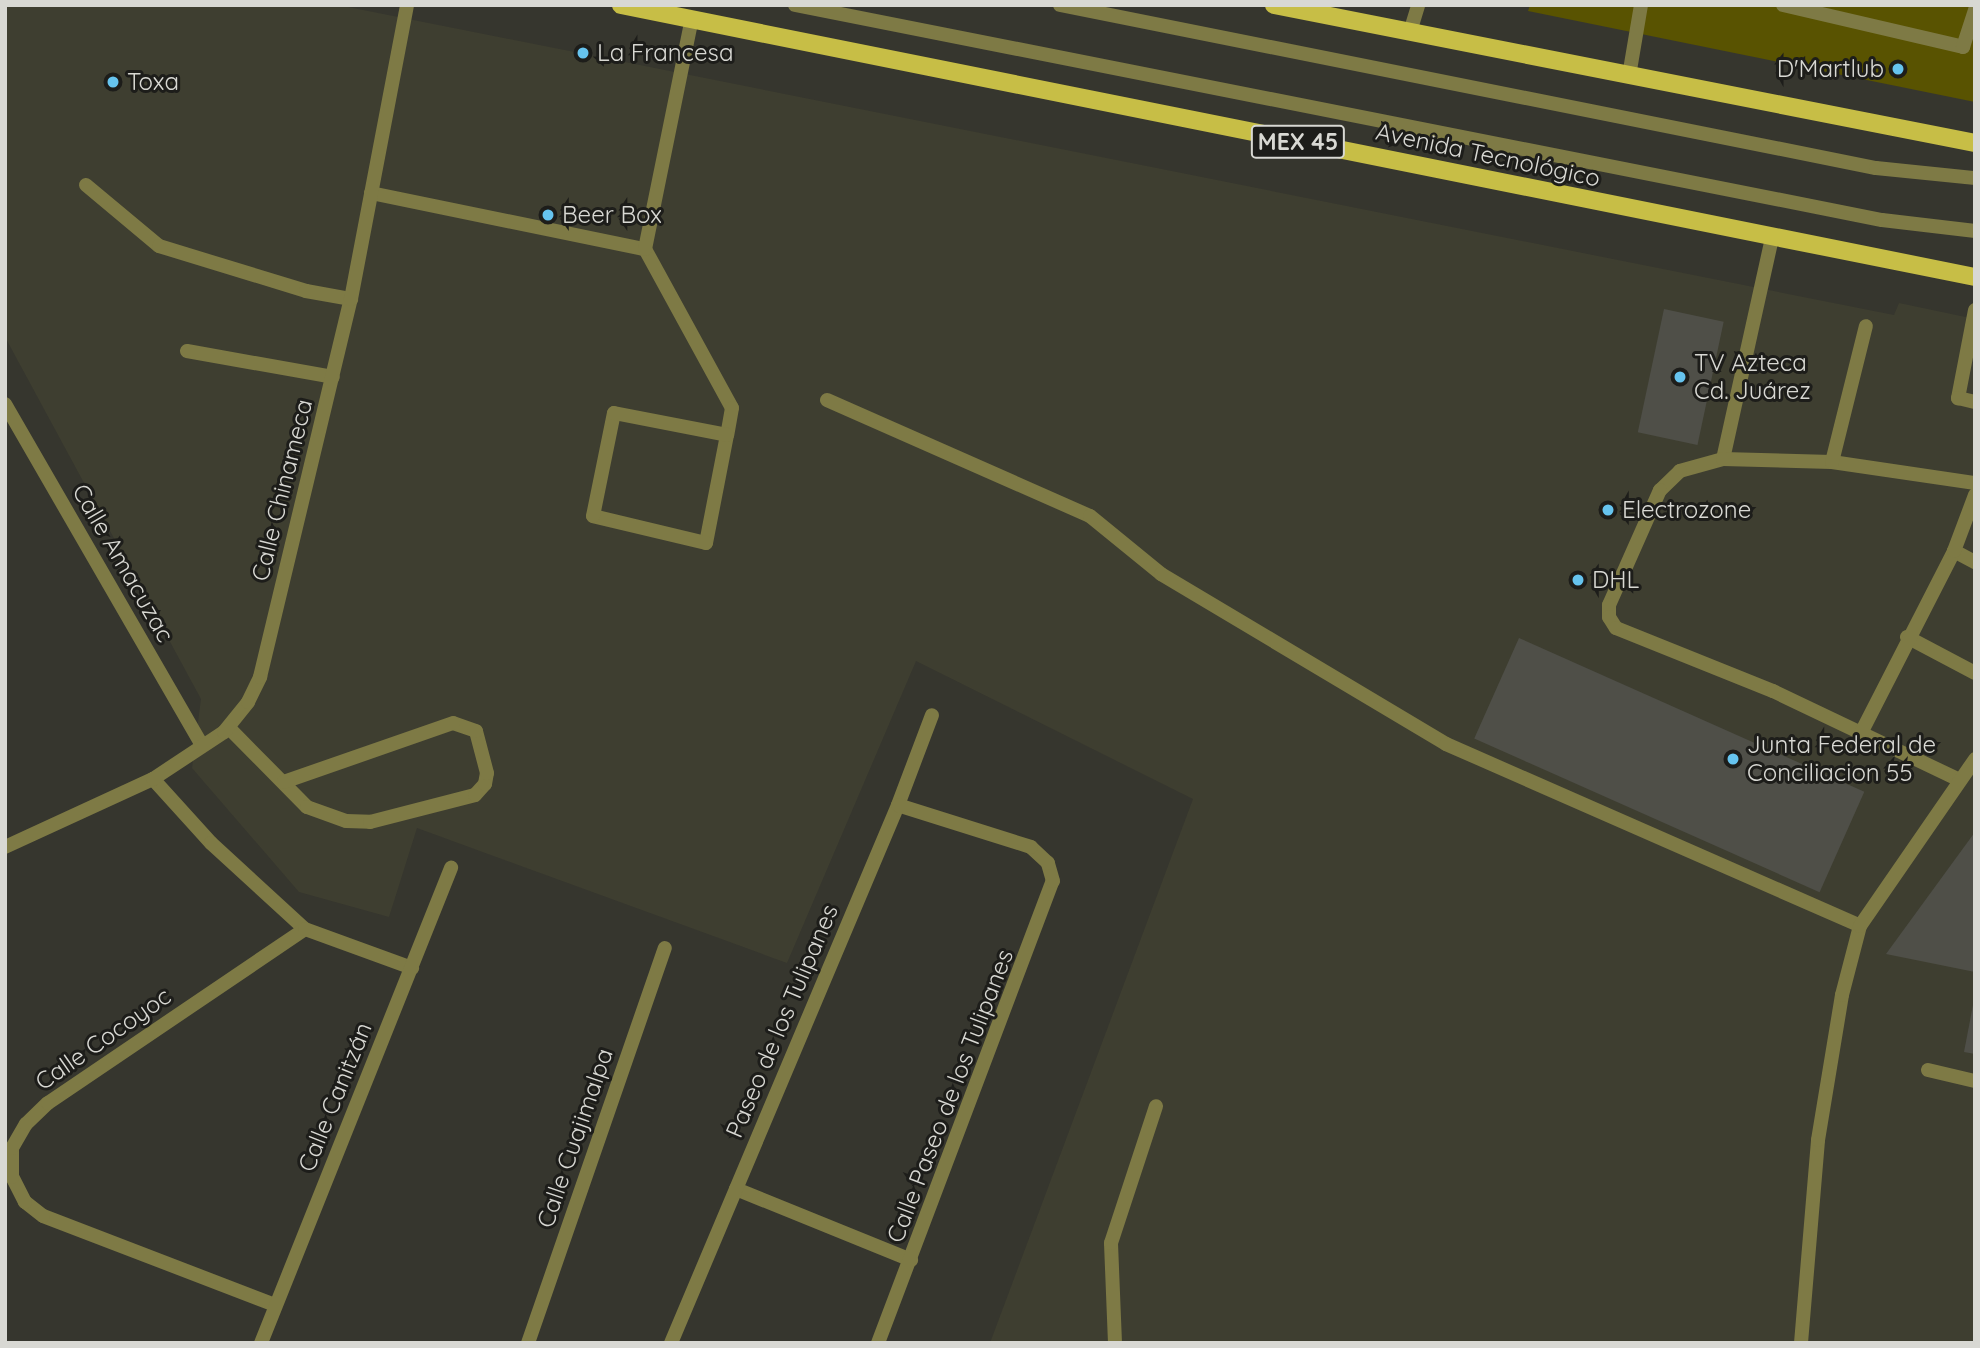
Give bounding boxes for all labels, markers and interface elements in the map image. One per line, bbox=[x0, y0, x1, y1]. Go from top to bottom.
place label: La Francesa bbox=[597, 39, 734, 67]
marker: La Francesa bbox=[575, 45, 591, 61]
place label: D'Martlub bbox=[1777, 55, 1884, 83]
marker: D'Martlub bbox=[1890, 61, 1906, 77]
place label: Toxa bbox=[127, 68, 179, 96]
marker: Toxa bbox=[105, 74, 121, 90]
street label: Avenida Tecnológico bbox=[1373, 117, 1603, 193]
road number: MEX 45 bbox=[1251, 122, 1345, 162]
place label: Beer Box bbox=[562, 201, 662, 229]
marker: Beer Box bbox=[540, 207, 556, 223]
place label: TV Azteca Cd. Juárez bbox=[1694, 349, 1811, 405]
marker: TV Azteca Cd. Juárez bbox=[1672, 369, 1688, 385]
street label: Calle Chinameca bbox=[245, 396, 319, 584]
street label: Calle Amacuzac bbox=[66, 479, 180, 647]
place label: Electrozone bbox=[1622, 496, 1751, 524]
marker: Electrozone bbox=[1600, 502, 1616, 518]
place label: DHL bbox=[1592, 566, 1639, 594]
marker: DHL bbox=[1570, 572, 1586, 588]
place label: Junta Federal de Conciliacion 55 bbox=[1747, 731, 1936, 787]
marker: Junta Federal de Conciliacion 55 bbox=[1725, 751, 1741, 767]
street label: Paseo de los Tulipanes bbox=[720, 900, 844, 1142]
street label: Calle Paseo de los Tulipanes bbox=[881, 945, 1019, 1247]
street label: Calle Cocoyoc bbox=[30, 982, 176, 1096]
street label: Calle Canitzán bbox=[292, 1018, 378, 1176]
street label: Calle Cuajimalpa bbox=[531, 1045, 619, 1231]

